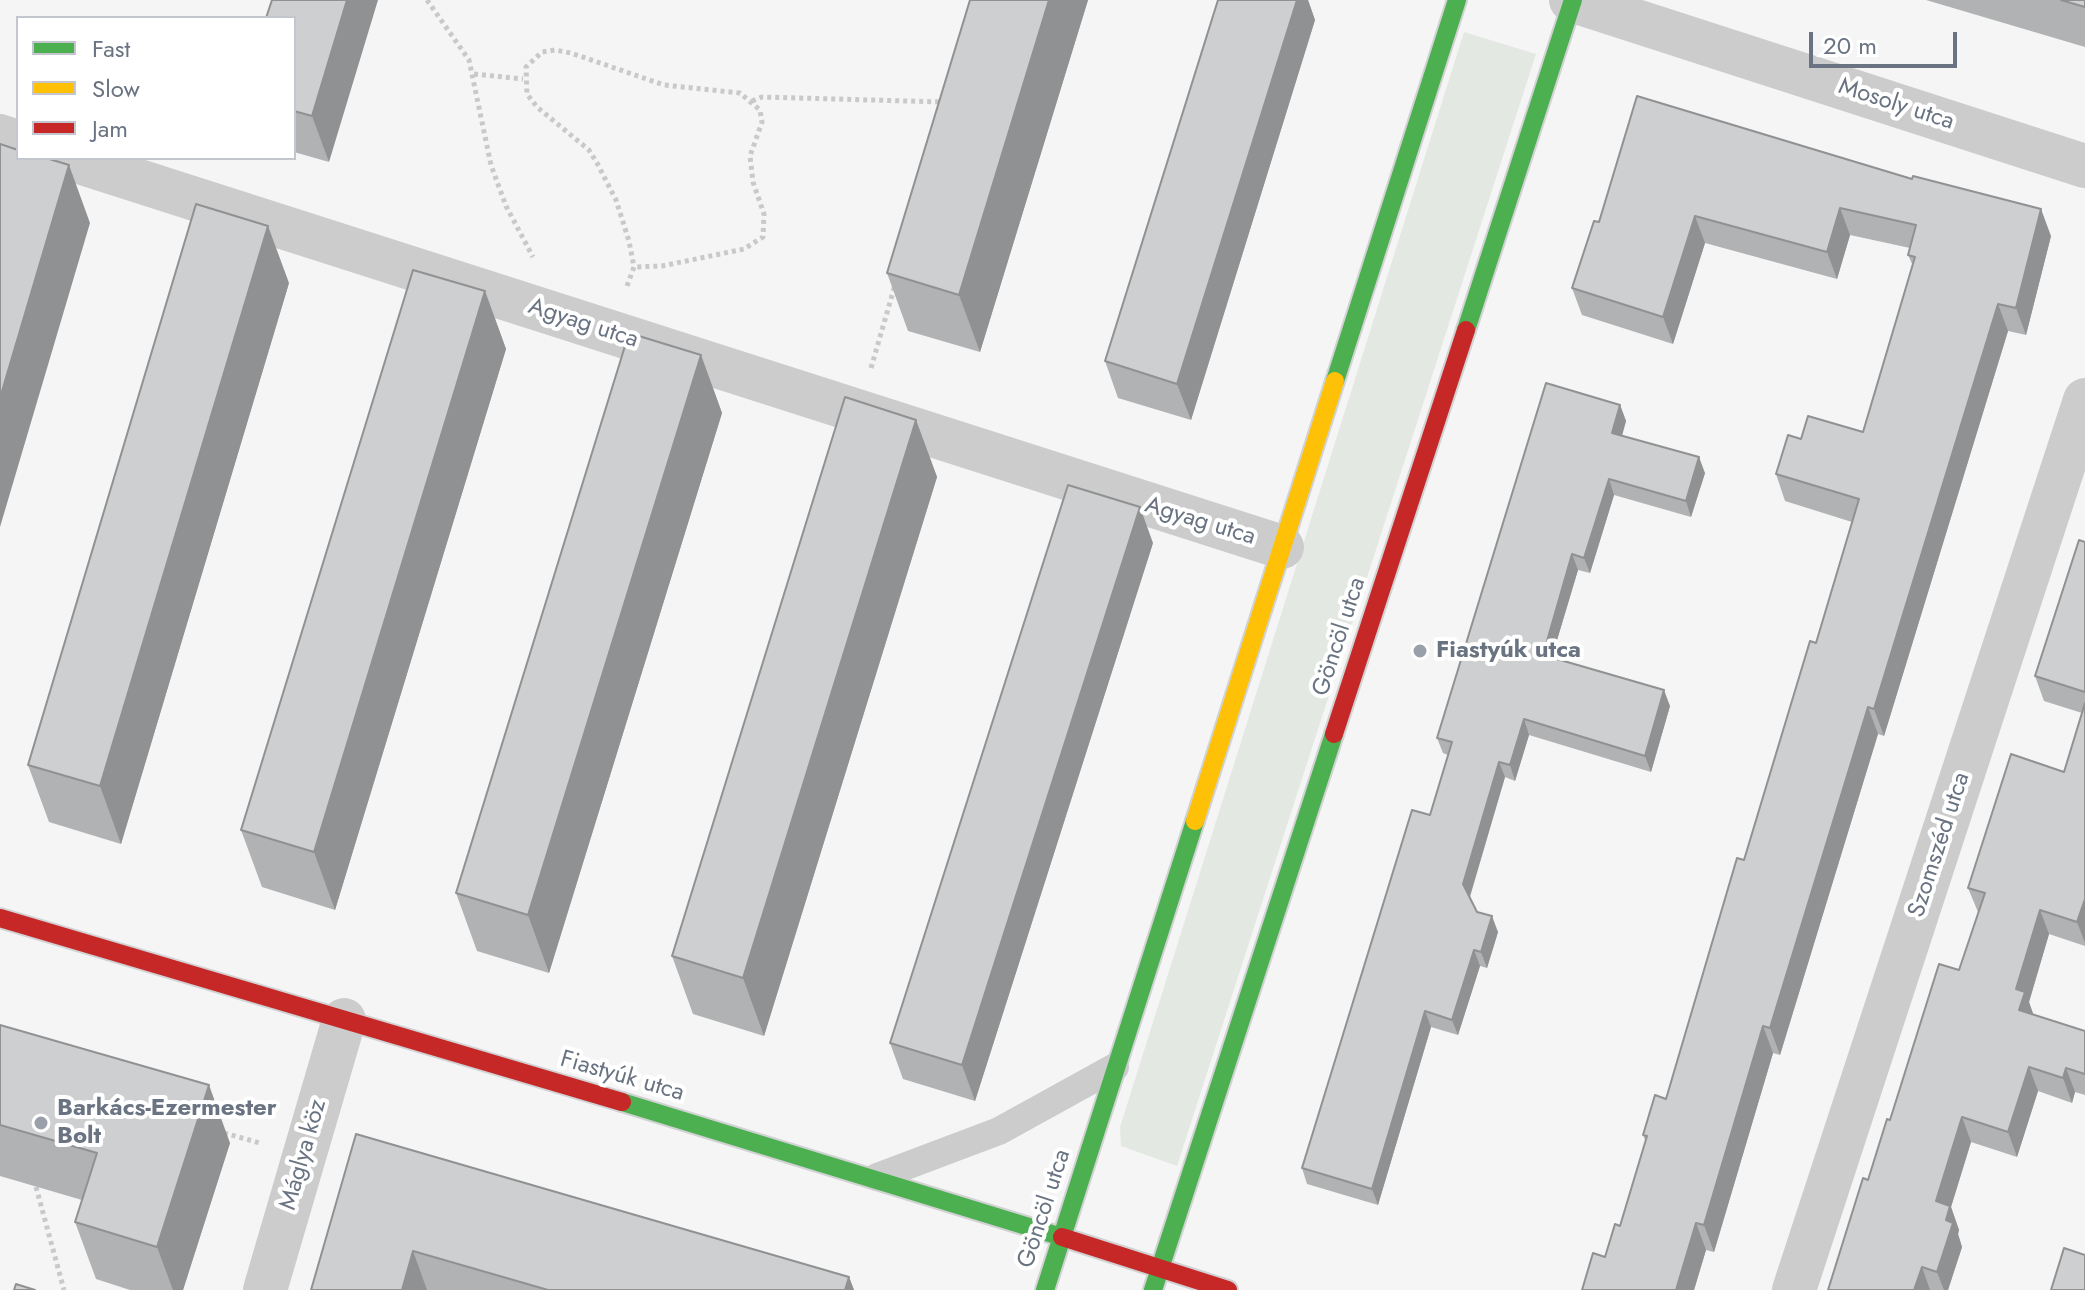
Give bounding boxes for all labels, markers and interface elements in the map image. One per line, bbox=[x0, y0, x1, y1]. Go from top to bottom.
legend bbox=[16, 16, 296, 160]
scale bar bbox=[1813, 16, 1961, 66]
text: 20 m bbox=[1823, 28, 1877, 63]
text: Fast bbox=[92, 31, 130, 66]
text: Slow bbox=[92, 71, 140, 106]
street label: Mosoly utca bbox=[1834, 73, 1958, 137]
text: Jam bbox=[92, 111, 128, 146]
street label: Agyag utca bbox=[524, 293, 642, 355]
street label: Agyag utca bbox=[1141, 492, 1259, 552]
street label: Göncöl utca bbox=[1307, 574, 1373, 700]
place label: Fiastyúk utca bbox=[1436, 637, 1581, 665]
marker: Fiastyúk utca bbox=[1411, 642, 1429, 660]
street label: Szomszéd utca bbox=[1903, 769, 1977, 921]
street label: Fiastyúk utca bbox=[557, 1046, 687, 1108]
place label: Barkács-Ezermester Bolt bbox=[57, 1095, 277, 1151]
street label: Máglya köz bbox=[275, 1096, 333, 1214]
marker: Barkács-Ezermester Bolt bbox=[32, 1114, 50, 1132]
street label: Göncöl utca bbox=[1012, 1146, 1078, 1272]

